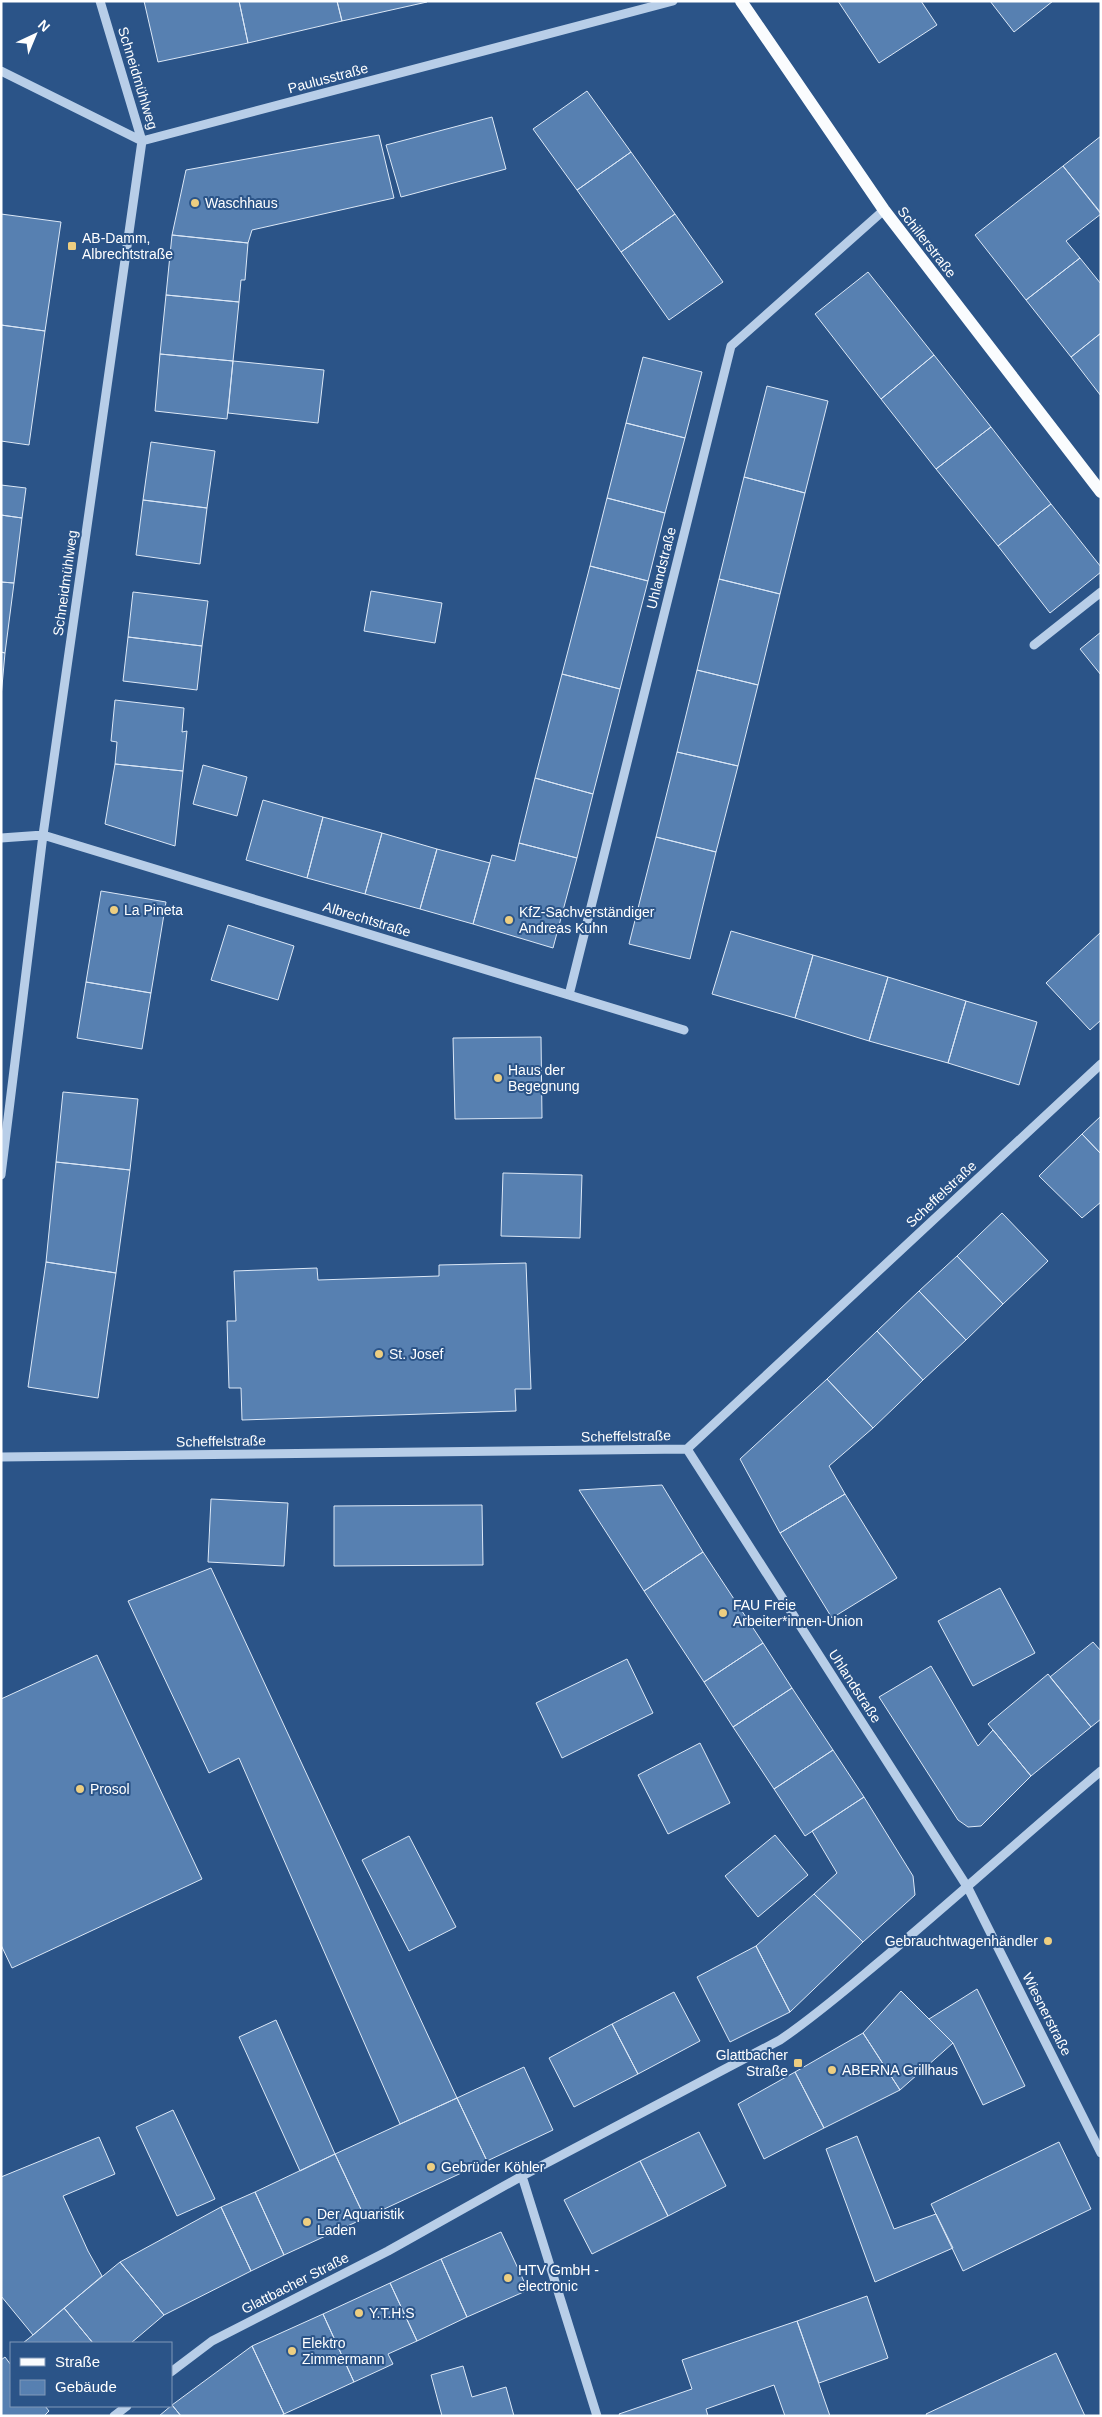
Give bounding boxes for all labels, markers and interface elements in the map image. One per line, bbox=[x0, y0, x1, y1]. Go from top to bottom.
north arrow bbox=[10, 10, 60, 60]
text: N bbox=[35, 16, 53, 35]
street label: Schneidmühlweg bbox=[115, 25, 161, 131]
street label: Paulusstraße bbox=[286, 60, 370, 96]
place label: Waschhaus bbox=[205, 195, 278, 211]
marker: Waschhaus bbox=[189, 197, 201, 209]
street label: Schillerstraße bbox=[894, 203, 960, 281]
place label: AB-Damm, Albrechtstraße bbox=[82, 230, 173, 262]
marker: AB-Damm, Albrechtstraße bbox=[66, 240, 78, 252]
street label: Uhlandstraße bbox=[643, 525, 679, 611]
street label: Schneidmühlweg bbox=[50, 529, 80, 637]
street label: Albrechtstraße bbox=[321, 898, 413, 940]
place label: La Pineta bbox=[124, 902, 183, 918]
marker: La Pineta bbox=[108, 904, 120, 916]
place label: KfZ-Sachverständiger Andreas Kuhn bbox=[519, 904, 655, 936]
marker: KfZ-Sachverständiger Andreas Kuhn bbox=[503, 914, 515, 926]
place label: Haus der Begegnung bbox=[508, 1062, 580, 1094]
marker: Haus der Begegnung bbox=[492, 1072, 504, 1084]
street label: Scheffelstraße bbox=[903, 1157, 980, 1231]
place label: St. Josef bbox=[389, 1346, 444, 1362]
marker: St. Josef bbox=[373, 1348, 385, 1360]
street label: Scheffelstraße bbox=[581, 1427, 671, 1445]
street label: Scheffelstraße bbox=[176, 1432, 266, 1450]
place label: FAU Freie Arbeiter*innen-Union bbox=[733, 1597, 863, 1629]
marker: FAU Freie Arbeiter*innen-Union bbox=[717, 1607, 729, 1619]
street label: Uhlandstraße bbox=[825, 1646, 885, 1726]
place label: Prosol bbox=[90, 1781, 130, 1797]
marker: Prosol bbox=[74, 1783, 86, 1795]
place label: Gebrauchtwagenhändler bbox=[885, 1933, 1038, 1949]
marker: Gebrauchtwagenhändler bbox=[1042, 1935, 1054, 1947]
street label: Wiesnerstraße bbox=[1019, 1970, 1075, 2058]
place label: Glattbacher Straße bbox=[716, 2047, 788, 2079]
marker: Glattbacher Straße bbox=[792, 2057, 804, 2069]
place label: ABERNA Grillhaus bbox=[842, 2062, 958, 2078]
marker: ABERNA Grillhaus bbox=[826, 2064, 838, 2076]
place label: Gebrüder Köhler bbox=[441, 2159, 545, 2175]
marker: Gebrüder Köhler bbox=[425, 2161, 437, 2173]
place label: Der Aquaristik Laden bbox=[317, 2206, 405, 2238]
marker: Der Aquaristik Laden bbox=[301, 2216, 313, 2228]
street label: Glattbacher Straße bbox=[239, 2249, 352, 2317]
place label: HTV GmbH - electronic bbox=[518, 2262, 599, 2294]
marker: HTV GmbH - electronic bbox=[502, 2272, 514, 2284]
place label: Y.T.H.S bbox=[369, 2305, 415, 2321]
marker: Y.T.H.S bbox=[353, 2307, 365, 2319]
place label: Elektro Zimmermann bbox=[302, 2335, 384, 2367]
legend bbox=[10, 2342, 172, 2407]
marker: Elektro Zimmermann bbox=[286, 2345, 298, 2357]
text: Straße bbox=[55, 2353, 100, 2370]
text: Gebäude bbox=[55, 2378, 117, 2395]

